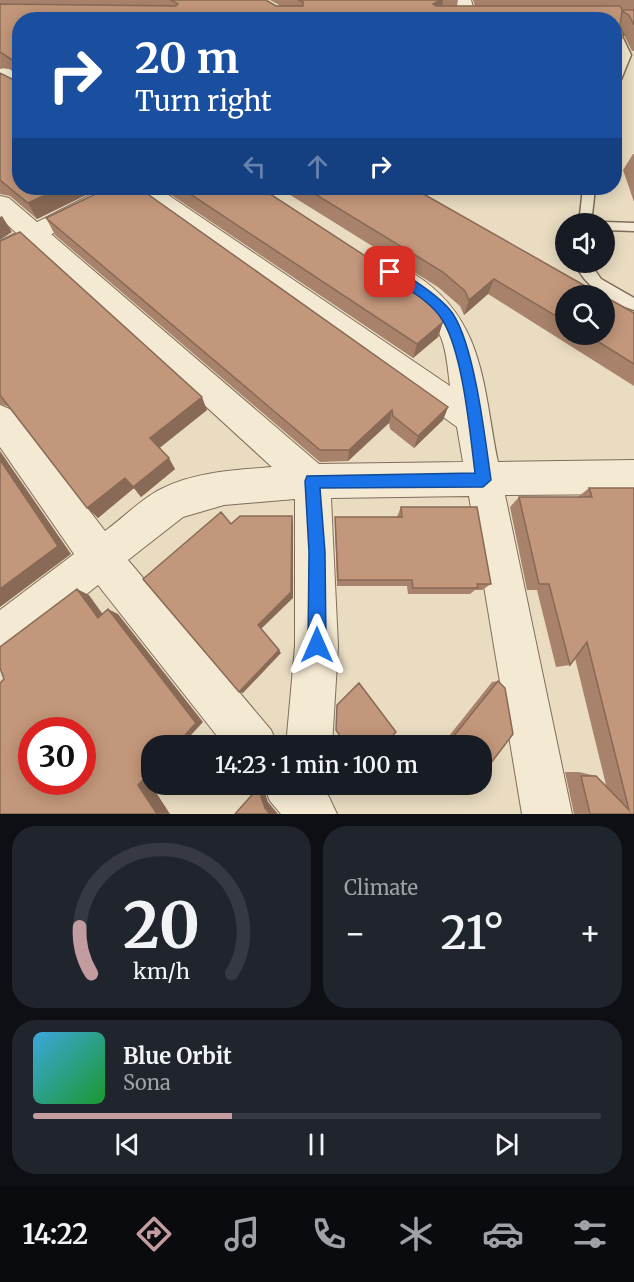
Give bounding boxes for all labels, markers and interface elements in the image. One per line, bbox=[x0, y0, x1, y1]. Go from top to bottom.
text: 20 m bbox=[135, 32, 239, 84]
icon: right bbox=[36, 36, 114, 114]
text: Turn right bbox=[135, 84, 272, 118]
icon: left bbox=[238, 150, 271, 183]
icon: ahead bbox=[301, 150, 334, 183]
icon: right bbox=[364, 150, 397, 183]
map controls bbox=[555, 213, 615, 345]
button: sound bbox=[555, 213, 615, 273]
pin bbox=[364, 246, 415, 297]
icon: arrive bbox=[373, 255, 406, 288]
button: search bbox=[555, 285, 615, 345]
position arrow bbox=[285, 613, 349, 677]
speed limit sign: 30 bbox=[18, 717, 96, 795]
text: 14:23 · 1 min · 100 m bbox=[215, 751, 418, 779]
text: Climate bbox=[344, 875, 418, 900]
text: 20 bbox=[123, 887, 200, 965]
text: 21° bbox=[441, 905, 504, 961]
text: − bbox=[344, 913, 366, 954]
text: + bbox=[579, 913, 601, 954]
text: km/h bbox=[133, 958, 190, 985]
text: Blue Orbit bbox=[123, 1042, 232, 1070]
text: Sona bbox=[123, 1070, 171, 1095]
icon: previous bbox=[111, 1128, 144, 1161]
icon: pause bbox=[300, 1128, 333, 1161]
icon: next bbox=[490, 1128, 523, 1161]
icon: directions bbox=[133, 1213, 175, 1255]
icon: music bbox=[221, 1213, 263, 1255]
icon: phone bbox=[308, 1213, 350, 1255]
icon: climate bbox=[395, 1213, 437, 1255]
icon: car bbox=[482, 1213, 524, 1255]
icon: filters bbox=[569, 1213, 611, 1255]
text: 14:22 bbox=[23, 1217, 88, 1251]

